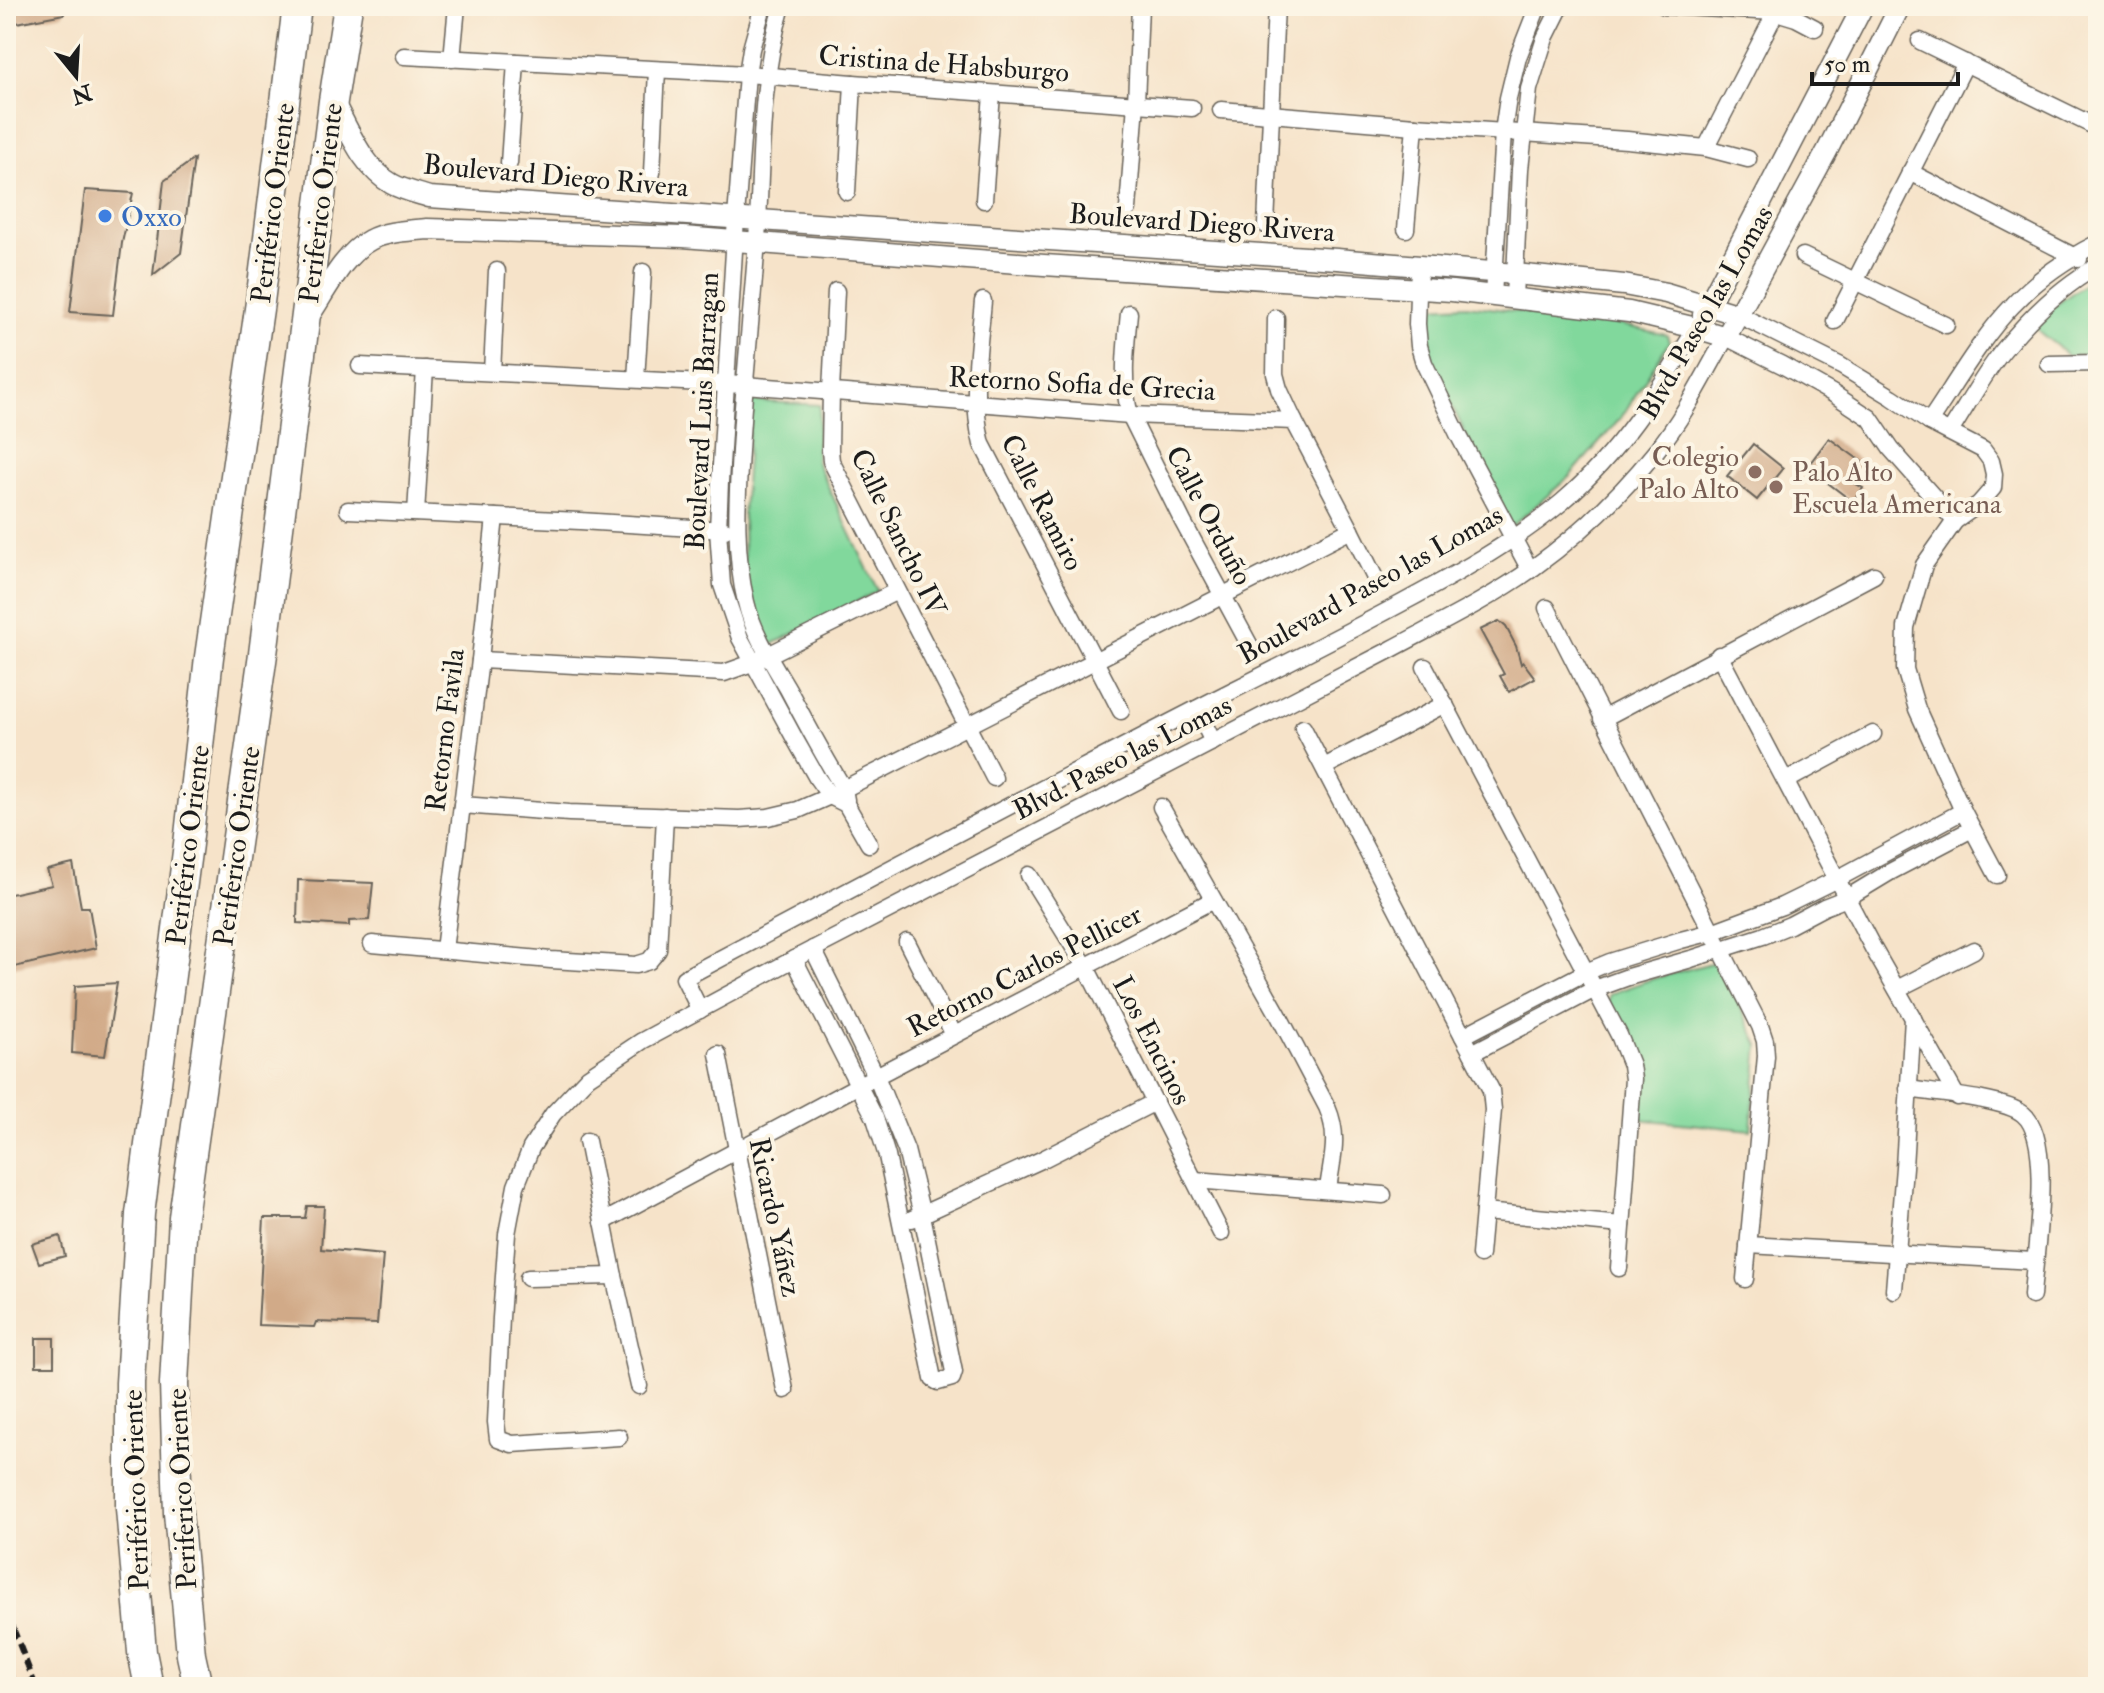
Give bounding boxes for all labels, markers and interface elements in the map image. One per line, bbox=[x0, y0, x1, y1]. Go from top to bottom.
north arrow bbox=[36, 36, 116, 116]
scale bar bbox=[1812, 36, 1958, 86]
street label: Cristina de Habsburgo bbox=[817, 38, 1070, 91]
text: 50 m bbox=[1824, 49, 1871, 80]
text: N bbox=[68, 77, 97, 111]
street label: Periférico Oriente bbox=[244, 101, 303, 305]
street label: Periferico Oriente bbox=[292, 101, 351, 305]
street label: Boulevard Diego Rivera bbox=[422, 147, 691, 206]
street label: Boulevard Diego Rivera bbox=[1068, 197, 1336, 250]
place label: Oxxo bbox=[121, 200, 182, 235]
street label: Blvd. Paseo las Lomas bbox=[1631, 200, 1782, 426]
marker: Oxxo bbox=[96, 207, 114, 225]
street label: Boulevard Luis Barragan bbox=[678, 271, 727, 551]
street label: Retorno Sofia de Grecia bbox=[948, 360, 1217, 409]
street label: Calle Ramiro bbox=[992, 429, 1091, 577]
street label: Calle Orduño bbox=[1157, 440, 1260, 591]
place label: Colegio Palo Alto bbox=[1638, 440, 1739, 507]
street label: Calle Sancho IV bbox=[842, 443, 954, 623]
place label: Palo Alto Escuela Americana bbox=[1792, 455, 2002, 522]
marker: Colegio Palo Alto bbox=[1746, 463, 1764, 481]
marker: Palo Alto Escuela Americana bbox=[1767, 478, 1785, 496]
street label: Boulevard Paseo las Lomas bbox=[1232, 498, 1509, 673]
street label: Retorno Favila bbox=[418, 646, 473, 814]
street label: Blvd. Paseo las Lomas bbox=[1007, 688, 1238, 829]
street label: Periférico Oriente bbox=[159, 743, 218, 947]
street label: Periferico Oriente bbox=[206, 744, 269, 948]
street label: Retorno Carlos Pellicer bbox=[901, 897, 1148, 1046]
street label: Los Encinos bbox=[1104, 970, 1199, 1111]
street label: Ricardo Yáñez bbox=[741, 1135, 809, 1300]
street label: Periferico Oriente bbox=[160, 1387, 205, 1590]
street label: Periférico Oriente bbox=[115, 1388, 158, 1591]

